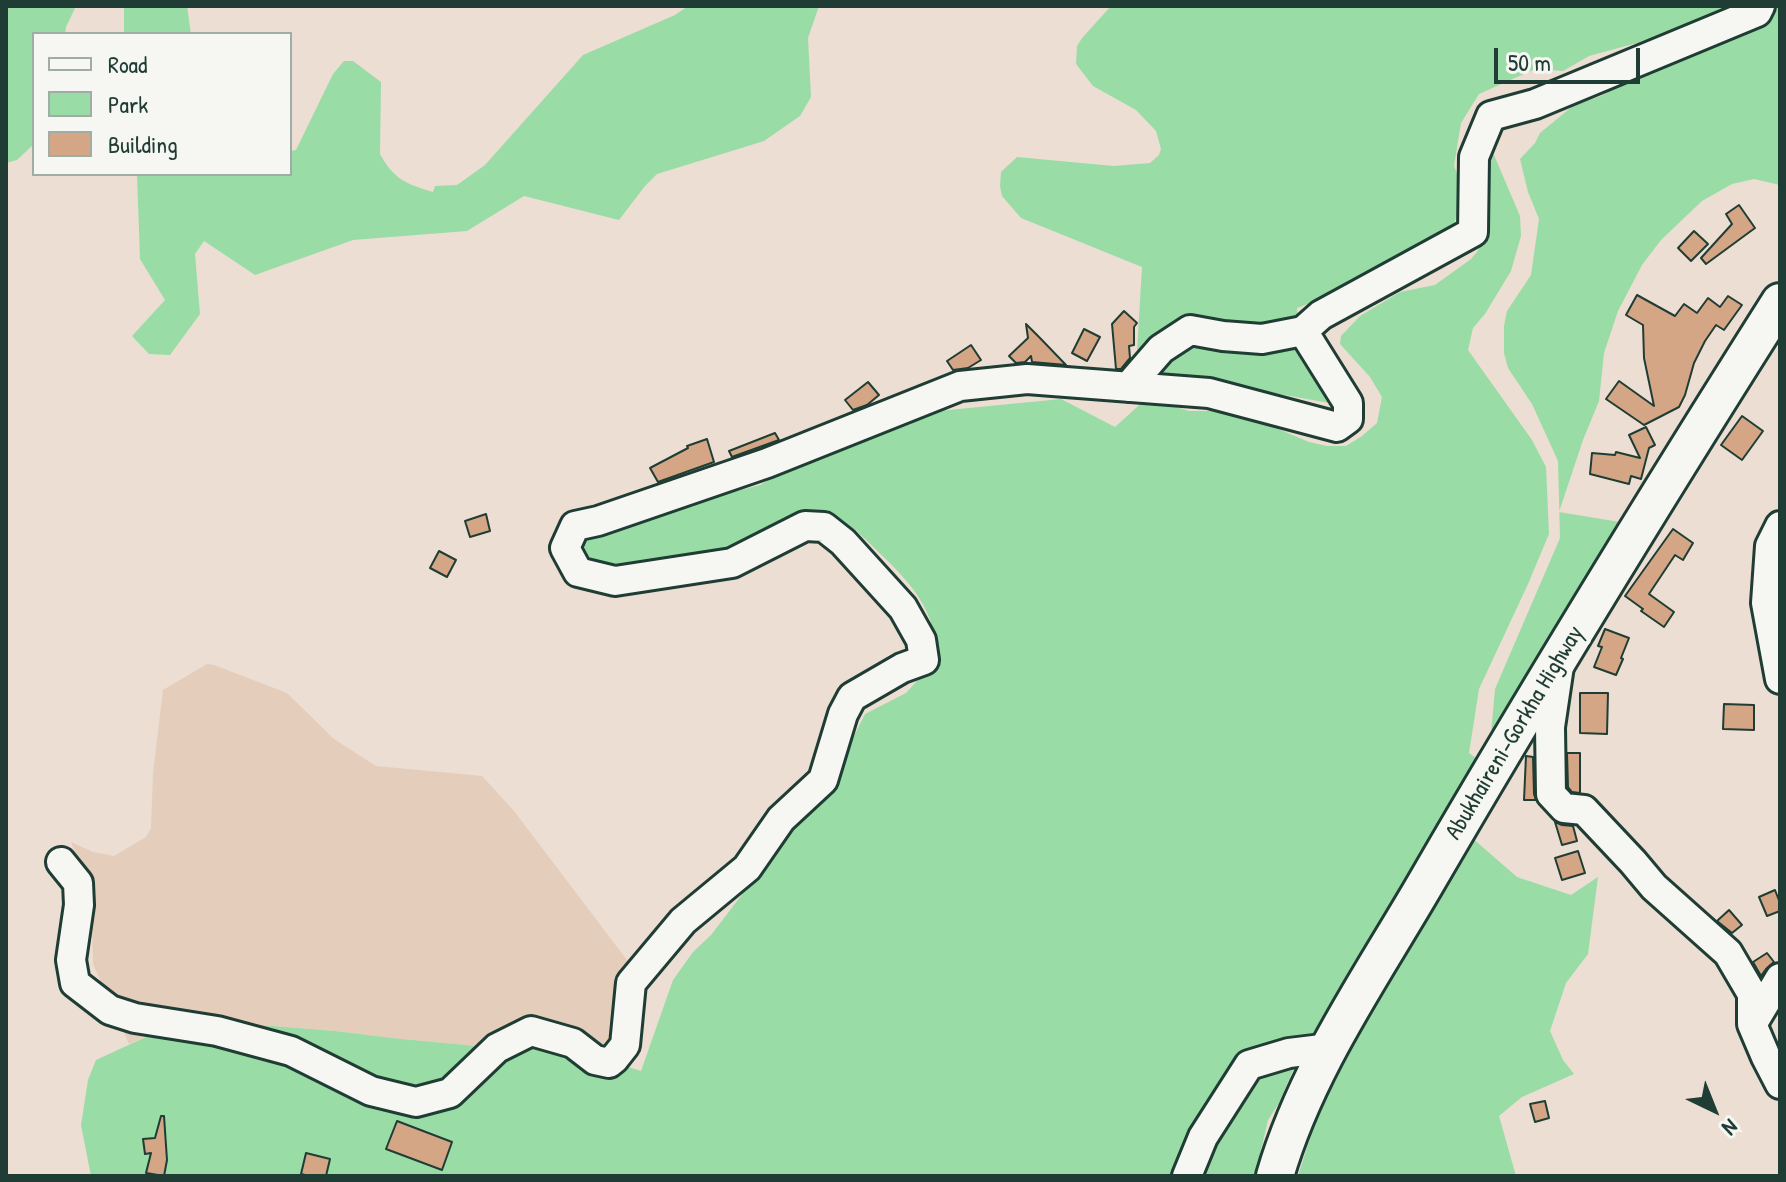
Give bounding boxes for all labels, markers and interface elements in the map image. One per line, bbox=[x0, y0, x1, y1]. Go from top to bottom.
legend bbox=[32, 32, 292, 176]
scale bar bbox=[1498, 32, 1644, 82]
text: 50 m bbox=[1508, 46, 1551, 78]
text: Road bbox=[108, 48, 147, 80]
text: Park bbox=[108, 88, 148, 120]
text: Building bbox=[108, 128, 178, 160]
street label: Abukhaireni-Gorkha Highway bbox=[1440, 621, 1590, 845]
north arrow bbox=[1674, 1070, 1754, 1150]
text: N bbox=[1716, 1113, 1745, 1143]

